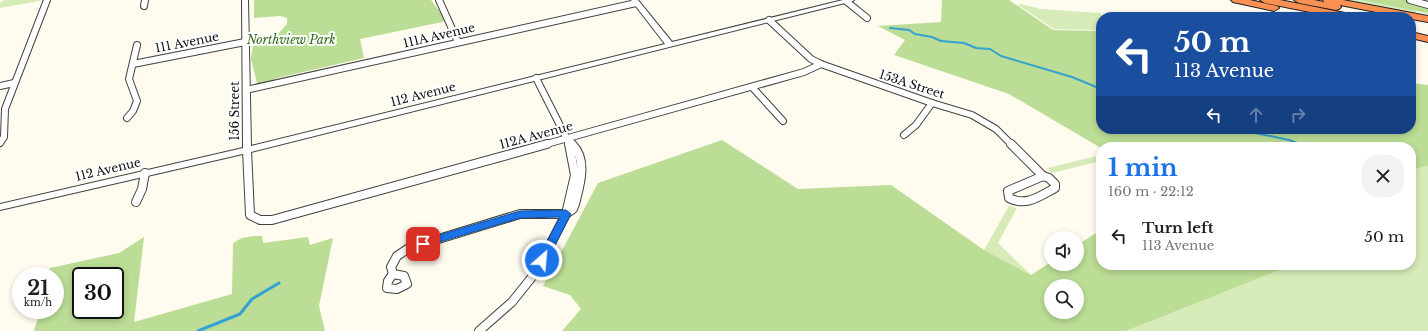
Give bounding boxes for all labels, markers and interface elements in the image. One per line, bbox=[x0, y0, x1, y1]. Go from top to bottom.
street label: 111A Avenue bbox=[402, 19, 477, 51]
text: 50 m bbox=[1174, 25, 1250, 60]
street label: 111 Avenue bbox=[154, 28, 220, 56]
icon: left bbox=[1108, 28, 1160, 80]
park label: Northview Park bbox=[246, 32, 335, 47]
text: 113 Avenue bbox=[1174, 60, 1274, 82]
street label: 153A Street bbox=[877, 66, 947, 102]
street label: 112 Avenue bbox=[389, 79, 457, 109]
street label: 156 Street bbox=[227, 81, 242, 141]
icon: left bbox=[1203, 104, 1225, 126]
icon: ahead bbox=[1245, 104, 1267, 126]
icon: right bbox=[1287, 104, 1309, 126]
street label: 112A Avenue bbox=[498, 118, 575, 152]
text: 1 min bbox=[1108, 153, 1178, 182]
street label: 112 Avenue bbox=[74, 154, 142, 184]
button: close bbox=[1362, 155, 1404, 197]
text: 160 m · 22:12 bbox=[1108, 183, 1194, 200]
text: Turn left bbox=[1142, 218, 1213, 237]
icon: left bbox=[1108, 225, 1130, 247]
pin bbox=[406, 227, 440, 261]
text: 50 m bbox=[1364, 227, 1404, 246]
map controls bbox=[1044, 231, 1084, 319]
button: sound bbox=[1044, 231, 1084, 271]
icon: arrive bbox=[412, 233, 434, 255]
text: 113 Avenue bbox=[1142, 237, 1214, 254]
position arrow bbox=[521, 239, 563, 281]
speed limit sign: 30 bbox=[72, 267, 124, 319]
text: 21 bbox=[27, 276, 49, 300]
button: search bbox=[1044, 279, 1084, 319]
text: km/h bbox=[24, 296, 52, 309]

